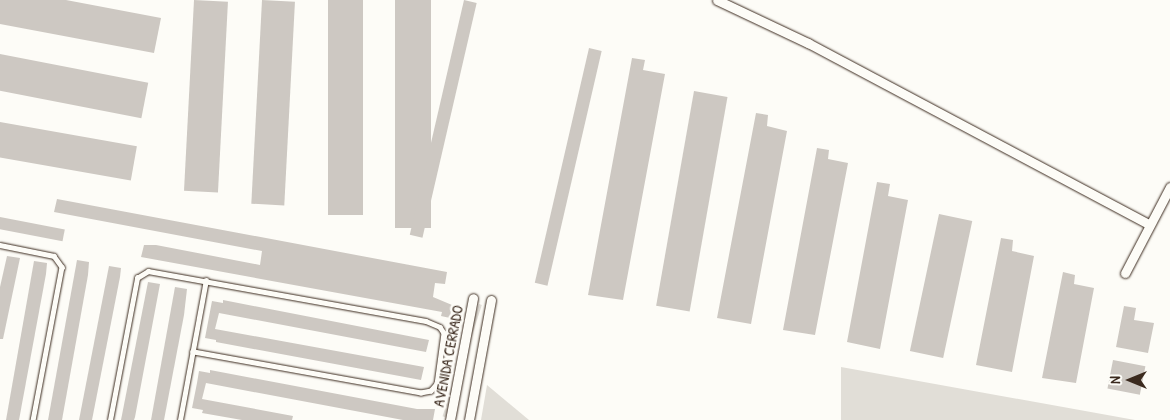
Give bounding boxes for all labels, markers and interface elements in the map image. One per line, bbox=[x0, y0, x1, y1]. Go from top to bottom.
street label: AVENIDA CERRADO bbox=[429, 304, 467, 408]
north arrow bbox=[1105, 355, 1155, 405]
text: N bbox=[1105, 376, 1124, 384]

